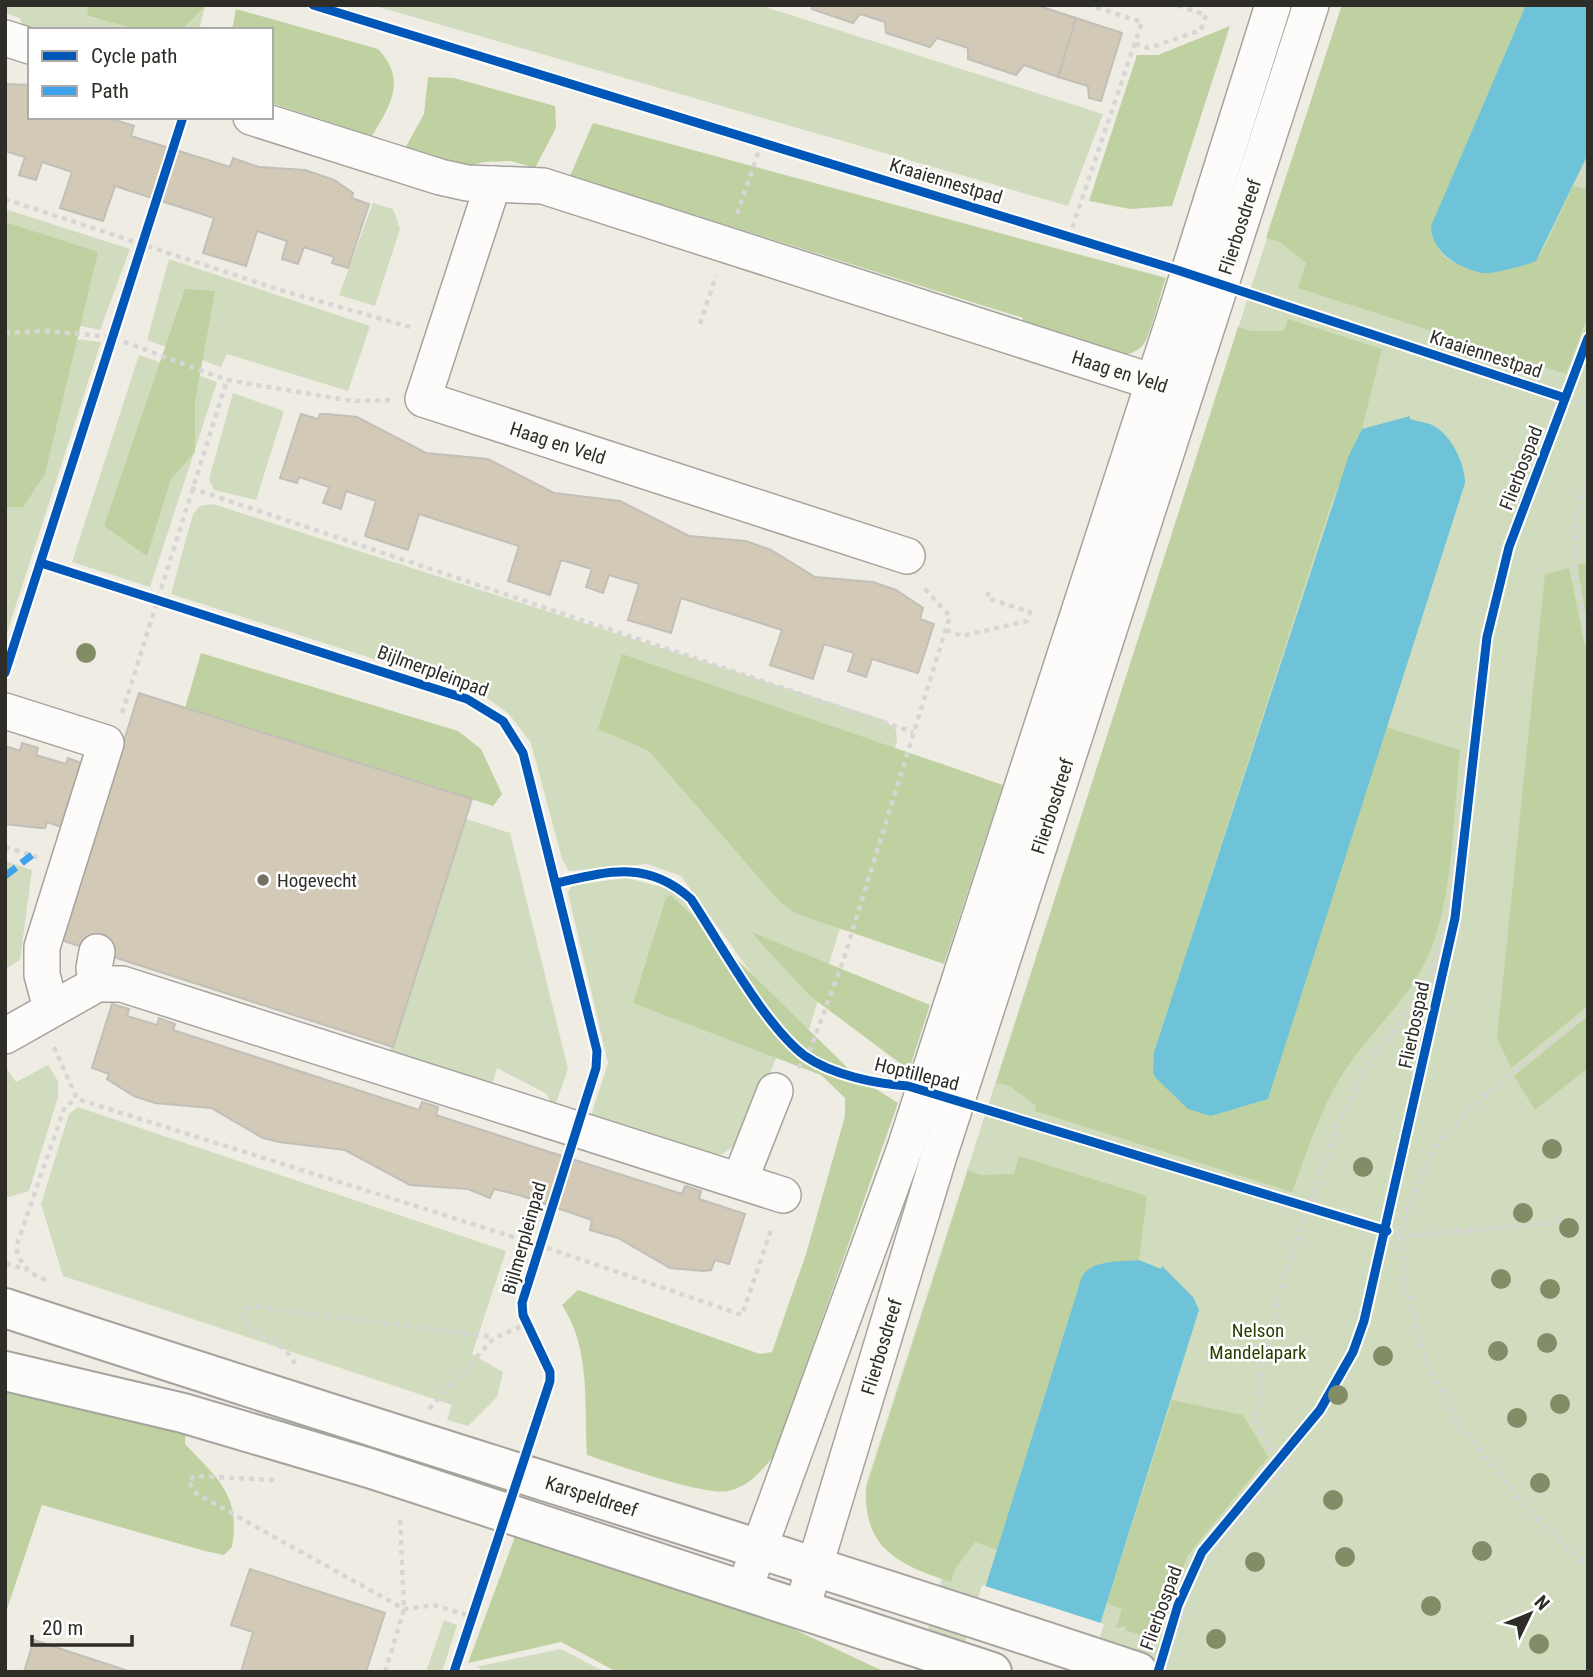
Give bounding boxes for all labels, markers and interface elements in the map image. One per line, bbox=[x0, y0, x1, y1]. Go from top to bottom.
legend bbox=[28, 28, 273, 119]
text: Cycle path bbox=[91, 44, 177, 68]
text: Path bbox=[91, 79, 129, 103]
street label: Kraaiennestpad bbox=[887, 153, 1005, 209]
street label: Flierbosdreef bbox=[1213, 176, 1266, 277]
street label: Kraaiennestpad bbox=[1427, 325, 1545, 383]
street label: Haag en Veld bbox=[1069, 345, 1171, 397]
street label: Haag en Veld bbox=[507, 417, 609, 469]
street label: Flierbospad bbox=[1494, 423, 1548, 513]
street label: Bijlmerpleinpad bbox=[374, 640, 492, 702]
street label: Flierbosdreef bbox=[1026, 755, 1078, 857]
place label: Hogevecht bbox=[277, 869, 357, 892]
marker: Hogevecht bbox=[255, 872, 271, 888]
street label: Flierbospad bbox=[1394, 980, 1434, 1070]
street label: Hoptillepad bbox=[872, 1052, 962, 1096]
street label: Bijlmerpleinpad bbox=[497, 1179, 551, 1297]
street label: Flierbosdreef bbox=[856, 1296, 907, 1397]
park label: Nelson Mandelapark bbox=[1209, 1319, 1307, 1364]
street label: Karspeldreef bbox=[543, 1471, 641, 1521]
street label: Flierbospad bbox=[1135, 1563, 1187, 1653]
north arrow bbox=[1495, 1579, 1565, 1649]
text: N bbox=[1530, 1591, 1554, 1615]
scale bar bbox=[32, 1604, 131, 1648]
text: 20 m bbox=[42, 1616, 83, 1640]

